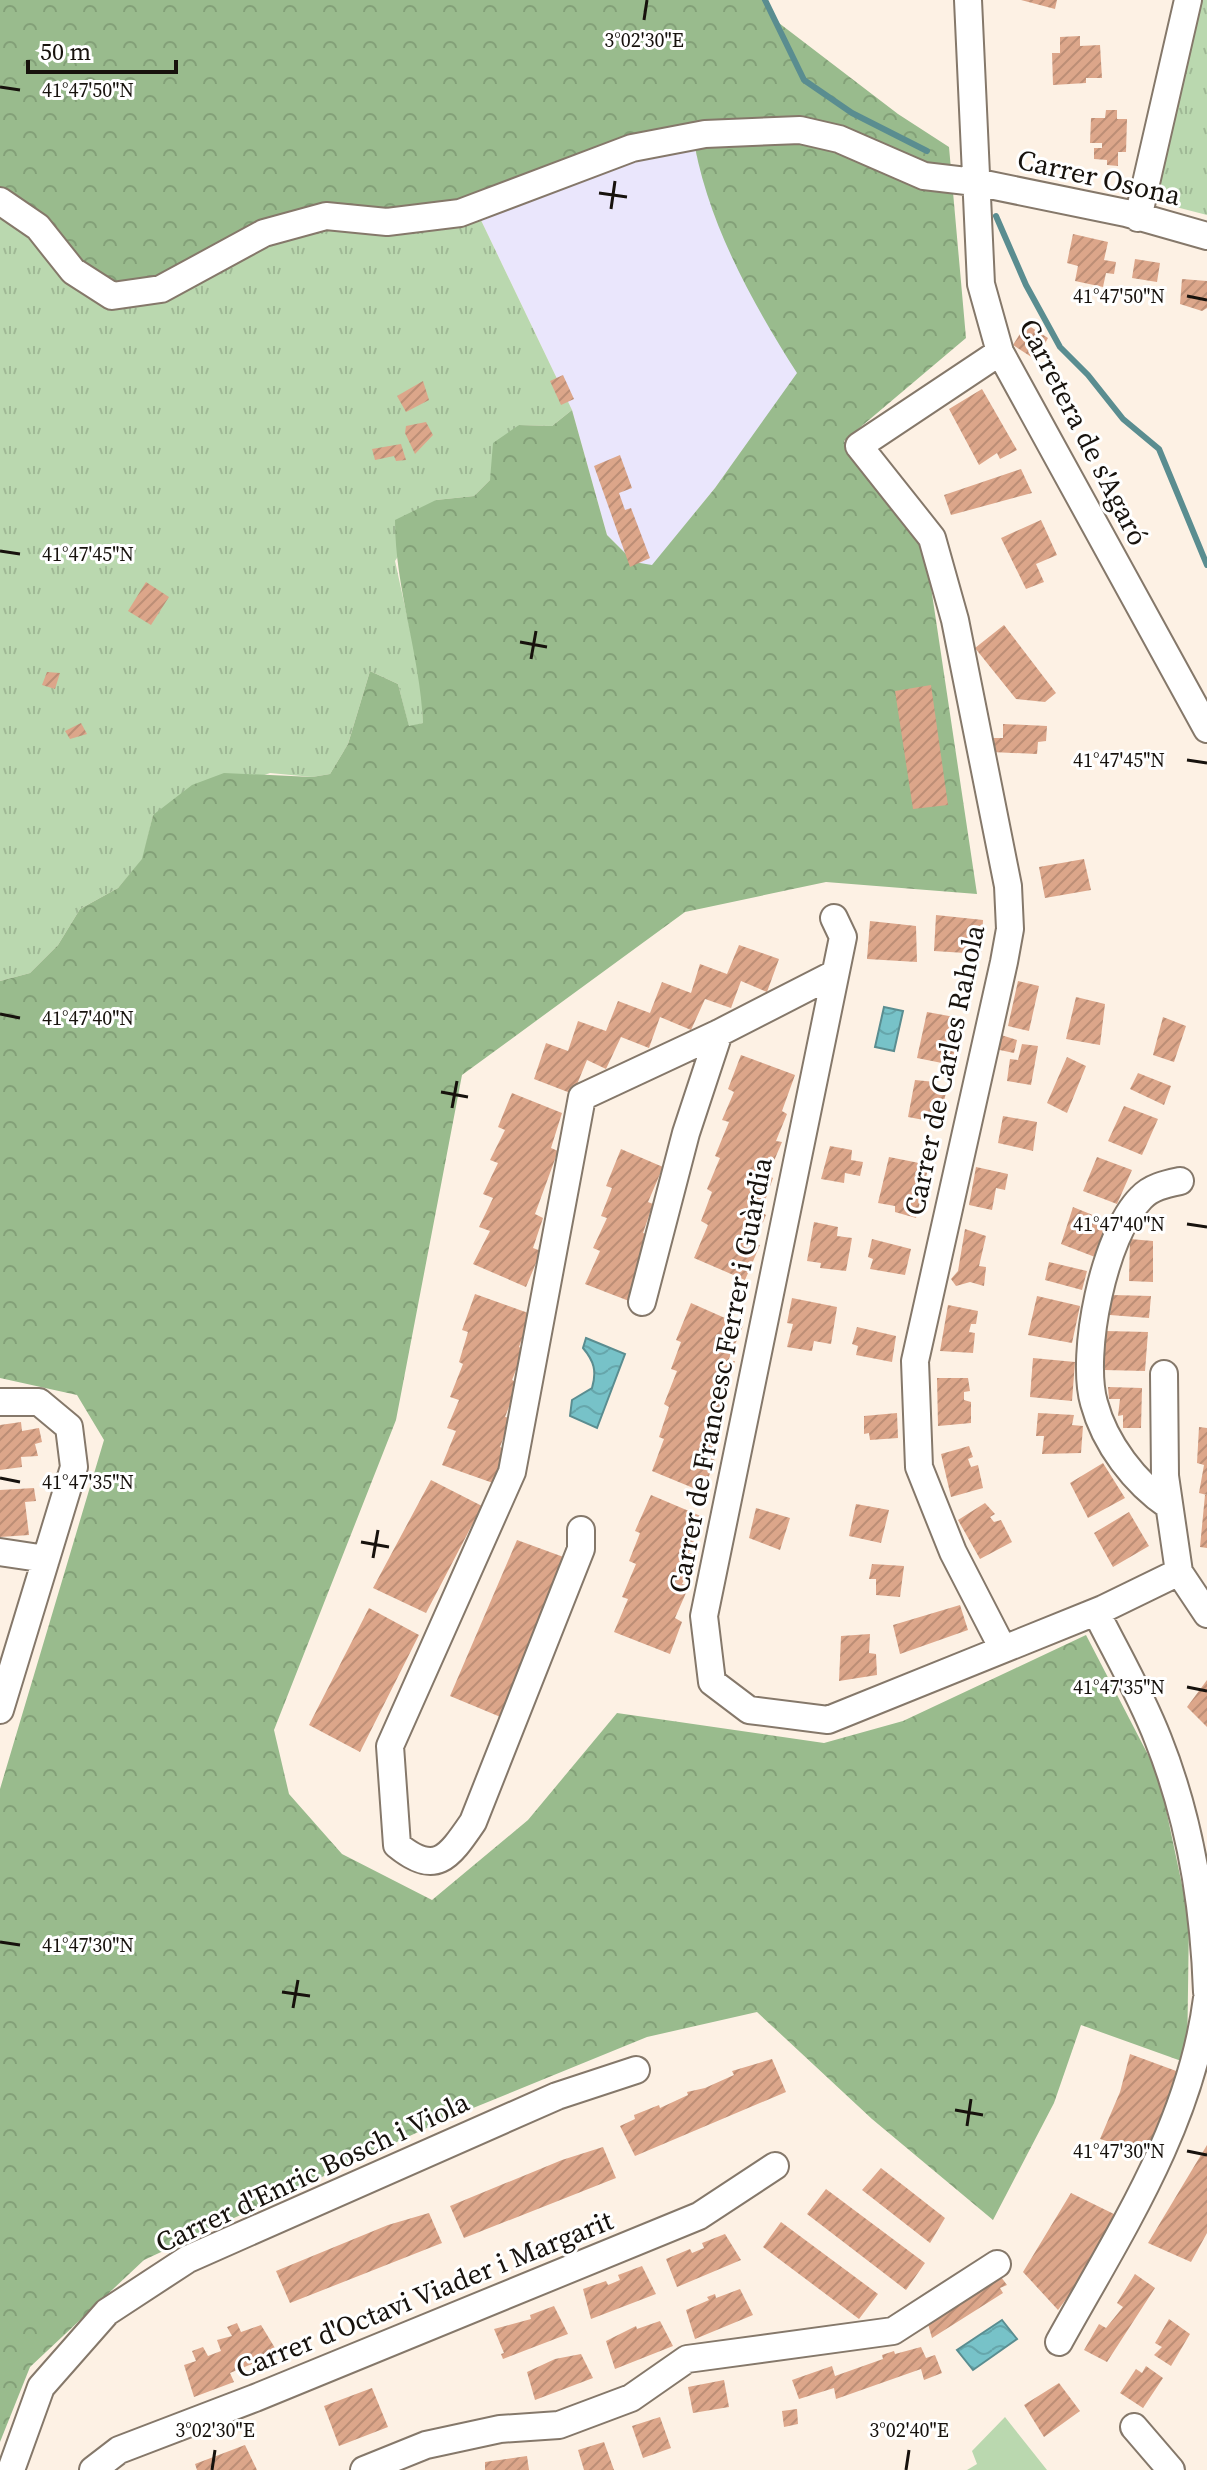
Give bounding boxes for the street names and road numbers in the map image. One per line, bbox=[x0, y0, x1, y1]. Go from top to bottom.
street label: Carrer Osona bbox=[1014, 140, 1185, 214]
street label: Carretera de s'Agaró bbox=[1010, 312, 1158, 552]
street label: Carrer de Carles Rahola bbox=[895, 921, 993, 1219]
street label: Carrer de Francesc Ferrer i Guàrdia bbox=[659, 1153, 781, 1596]
street label: Carrer d'Enric Bosch i Viola bbox=[149, 2082, 476, 2262]
street label: Carrer d'Octavi Viader i Margarit bbox=[230, 2200, 619, 2387]

